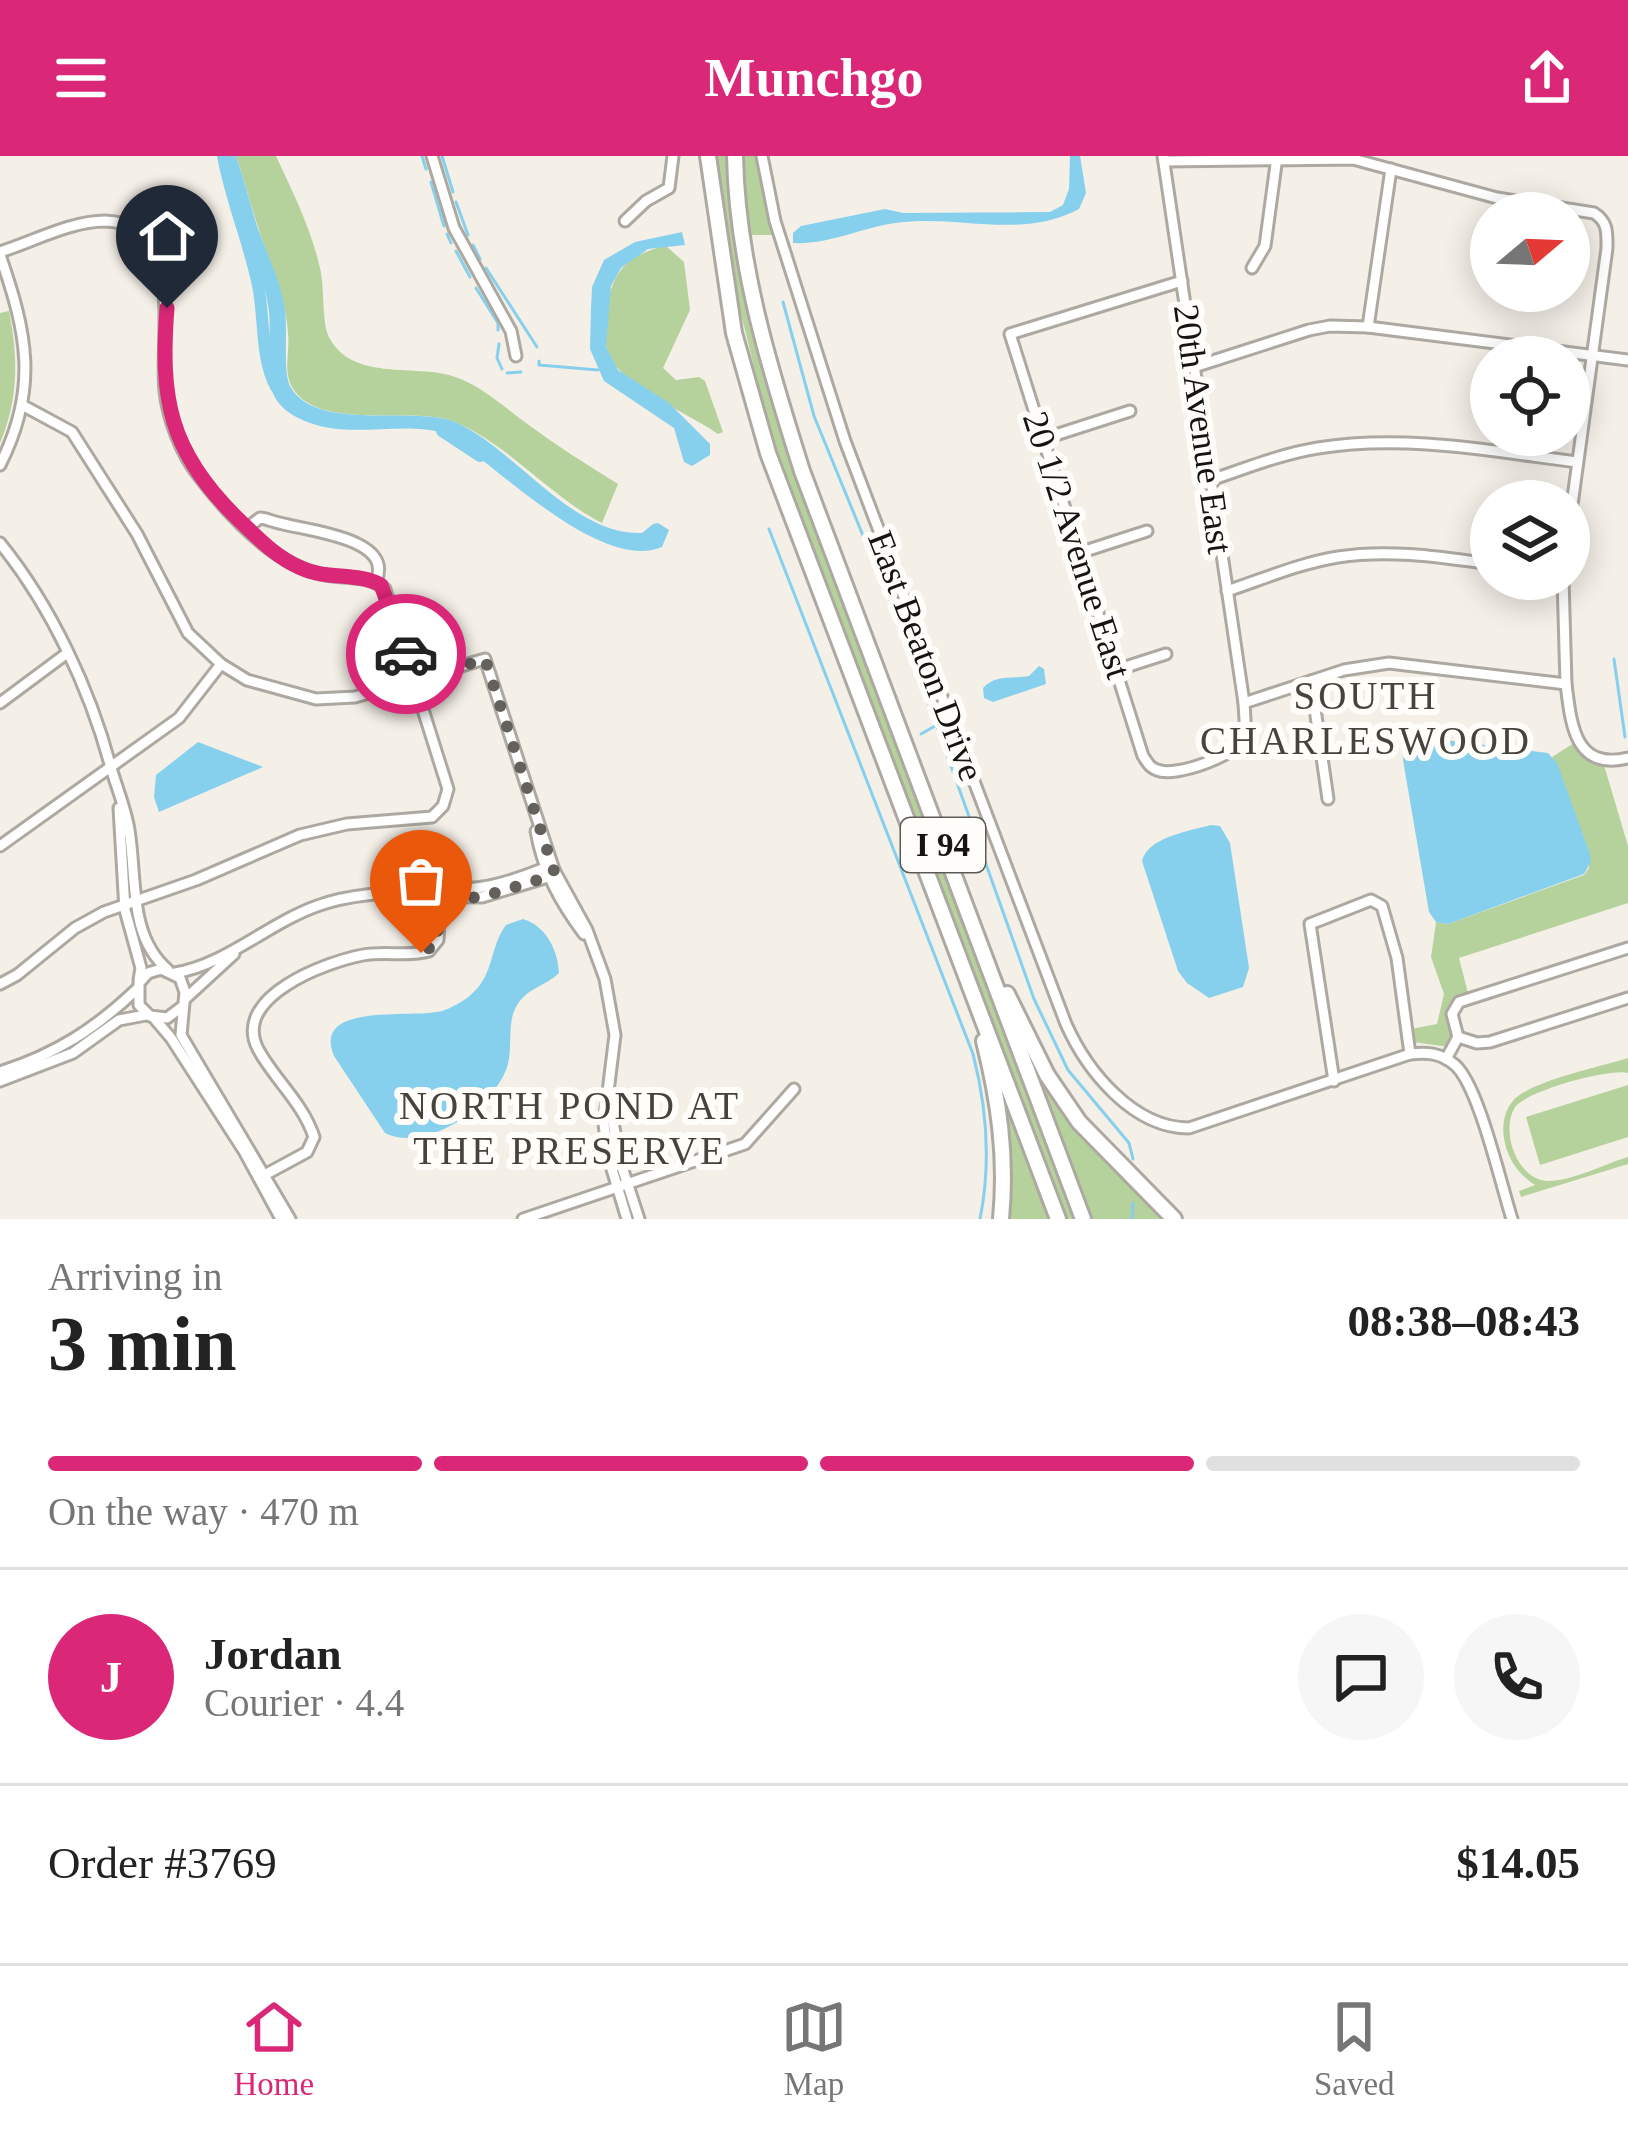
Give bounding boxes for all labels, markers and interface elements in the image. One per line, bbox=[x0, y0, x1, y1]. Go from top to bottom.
icon: menu bbox=[48, 45, 114, 111]
icon: share bbox=[1514, 45, 1580, 111]
text: Munchgo bbox=[704, 48, 924, 108]
pin bbox=[116, 185, 218, 308]
north arrow bbox=[1470, 192, 1590, 312]
map controls bbox=[1470, 192, 1590, 600]
icon: home bbox=[134, 203, 200, 269]
street label: 20th Avenue East bbox=[1166, 302, 1240, 556]
button: locate bbox=[1470, 336, 1590, 456]
street label: 20 1/2 Avenue East bbox=[1015, 406, 1139, 684]
button: layers bbox=[1470, 480, 1590, 600]
street label: East Beaton Drive bbox=[860, 526, 992, 786]
courier bbox=[346, 594, 466, 714]
icon: car bbox=[373, 621, 439, 687]
district label: SOUTH CHARLESWOOD bbox=[1200, 674, 1532, 762]
road number: I 94 bbox=[901, 818, 985, 872]
pin bbox=[370, 830, 472, 953]
icon: bag bbox=[388, 848, 454, 914]
district label: NORTH POND AT THE PRESERVE bbox=[399, 1084, 741, 1172]
text: Arriving in bbox=[48, 1255, 222, 1298]
text: 08:38–08:43 bbox=[1348, 1296, 1580, 1346]
text: 3 min bbox=[48, 1300, 237, 1387]
text: On the way · 470 m bbox=[48, 1490, 359, 1533]
button: chat bbox=[1298, 1614, 1424, 1740]
button: phone bbox=[1454, 1614, 1580, 1740]
text: Jordan bbox=[204, 1629, 342, 1679]
text: J bbox=[100, 1652, 122, 1702]
text: Courier · 4.4 bbox=[204, 1681, 404, 1724]
text: Order #3769 bbox=[48, 1838, 277, 1888]
text: $14.05 bbox=[1456, 1838, 1580, 1888]
tab: Home bbox=[233, 1994, 314, 2103]
tab: Map bbox=[781, 1994, 847, 2103]
tab: Saved bbox=[1314, 1994, 1395, 2103]

